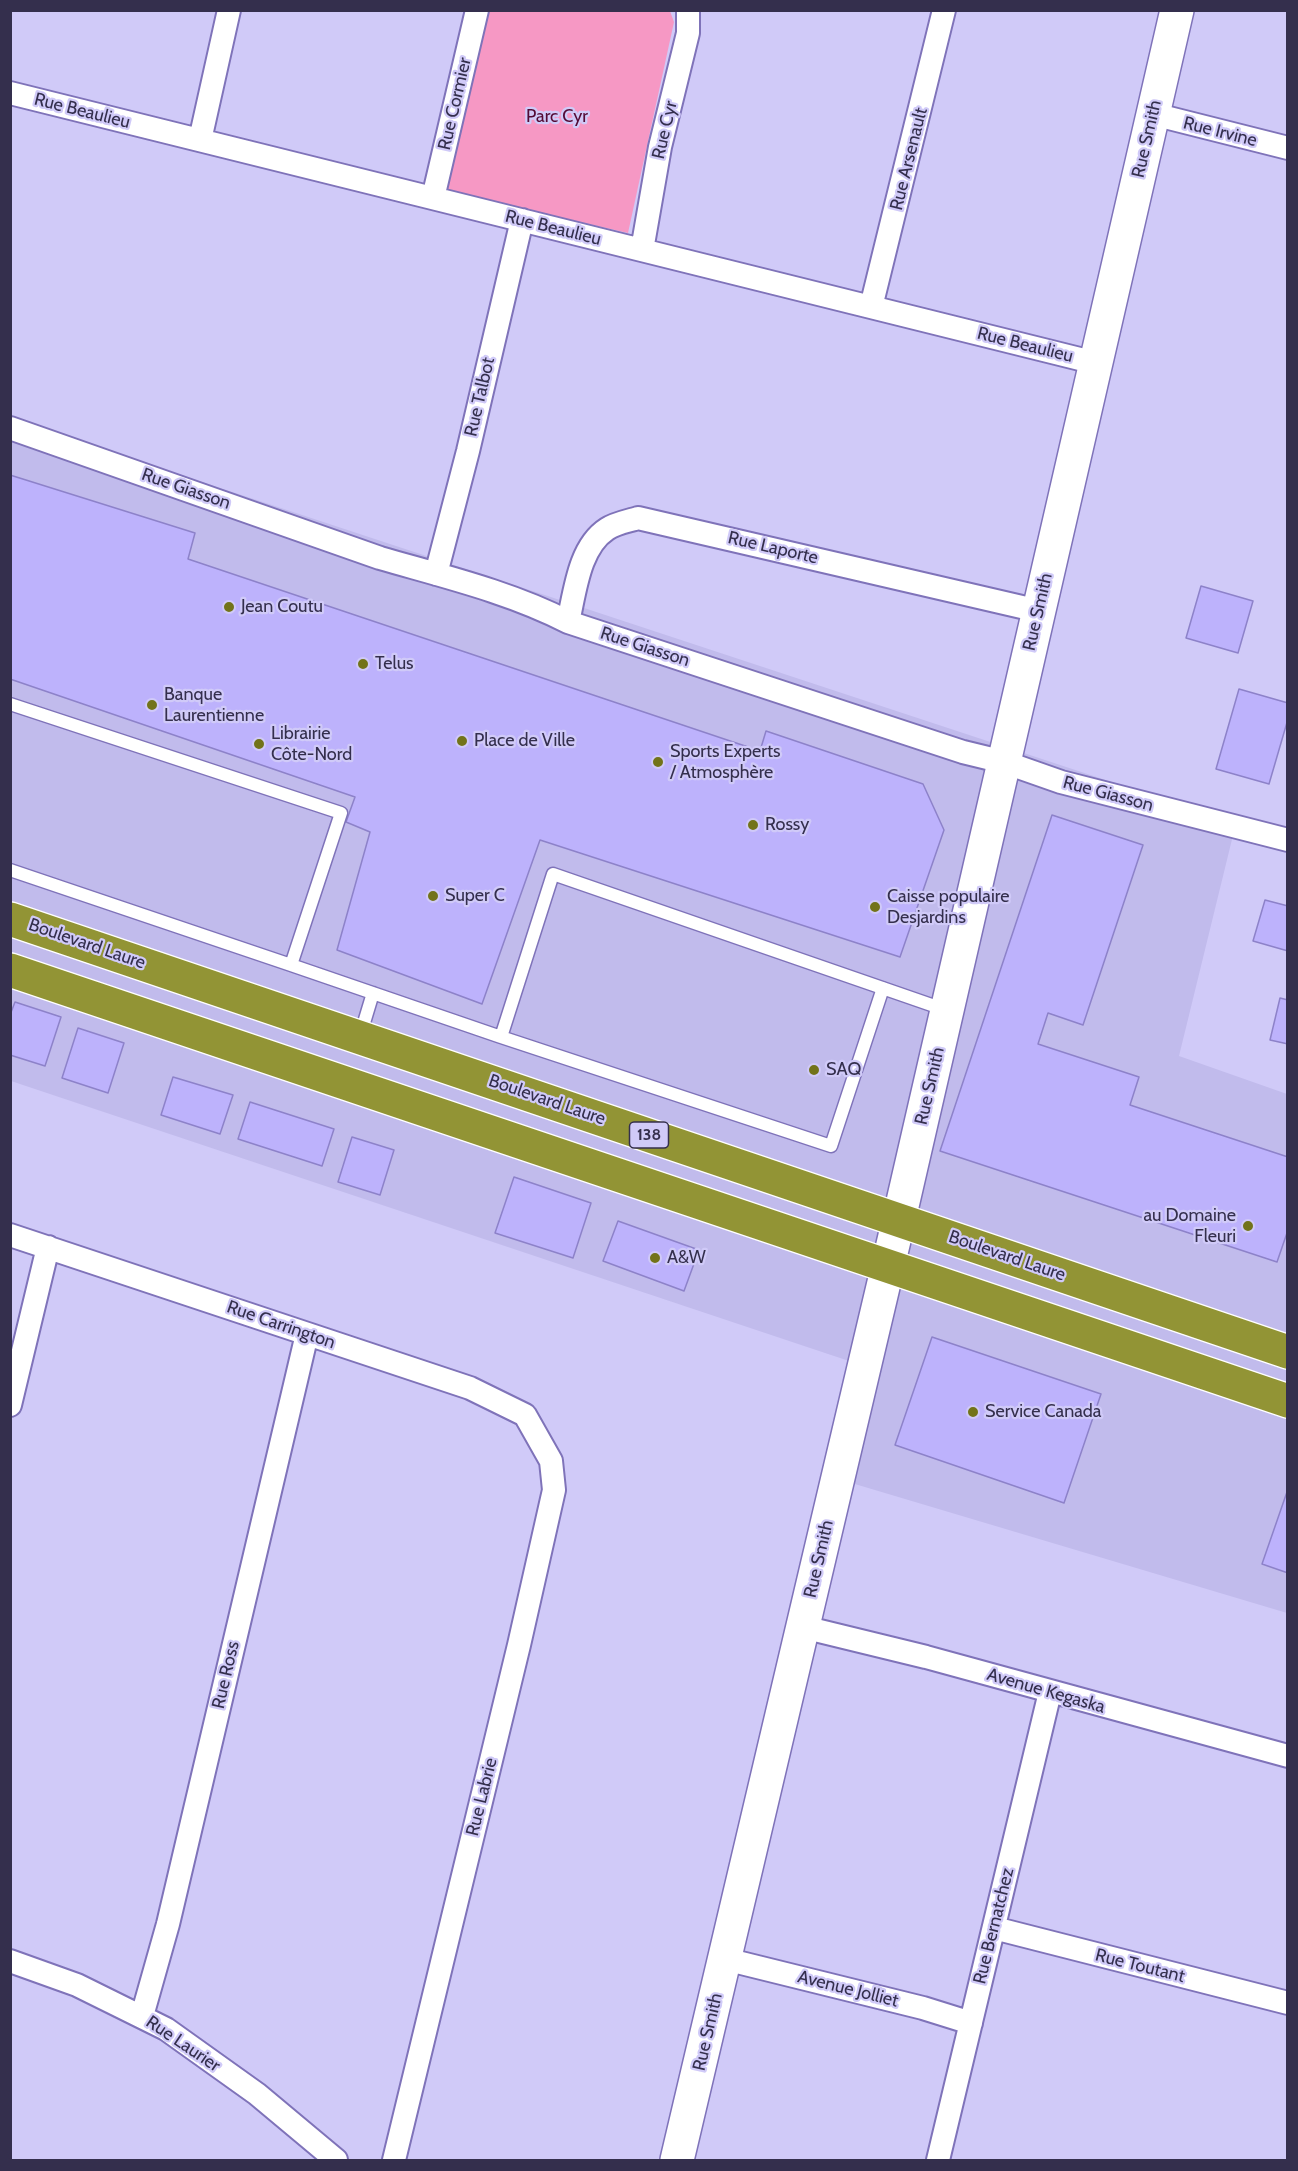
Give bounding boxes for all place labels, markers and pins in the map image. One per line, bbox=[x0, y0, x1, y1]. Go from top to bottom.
place label: Jean Coutu bbox=[241, 596, 323, 618]
marker: Jean Coutu bbox=[222, 600, 236, 614]
place label: Telus bbox=[375, 653, 414, 675]
marker: Telus bbox=[356, 657, 370, 671]
place label: Banque Laurentienne bbox=[164, 684, 264, 726]
marker: Banque Laurentienne bbox=[145, 698, 159, 712]
place label: Librairie Côte-Nord bbox=[271, 723, 352, 766]
place label: Place de Ville bbox=[474, 730, 575, 752]
marker: Place de Ville bbox=[455, 734, 469, 748]
marker: Librairie Côte-Nord bbox=[252, 737, 266, 751]
place label: Sports Experts / Atmosphère bbox=[670, 741, 781, 783]
marker: Sports Experts / Atmosphère bbox=[651, 755, 665, 769]
place label: Rossy bbox=[765, 814, 809, 836]
marker: Rossy bbox=[746, 818, 760, 832]
place label: Super C bbox=[445, 885, 505, 907]
place label: Caisse populaire Desjardins bbox=[887, 886, 1009, 928]
marker: Super C bbox=[426, 889, 440, 903]
marker: Caisse populaire Desjardins bbox=[868, 900, 882, 914]
place label: SAQ bbox=[826, 1059, 861, 1081]
marker: SAQ bbox=[807, 1063, 821, 1077]
place label: au Domaine Fleuri bbox=[1143, 1205, 1236, 1248]
marker: au Domaine Fleuri bbox=[1241, 1219, 1255, 1233]
place label: A&W bbox=[667, 1247, 706, 1269]
marker: A&W bbox=[648, 1251, 662, 1265]
place label: Service Canada bbox=[985, 1401, 1101, 1423]
marker: Service Canada bbox=[966, 1405, 980, 1419]

